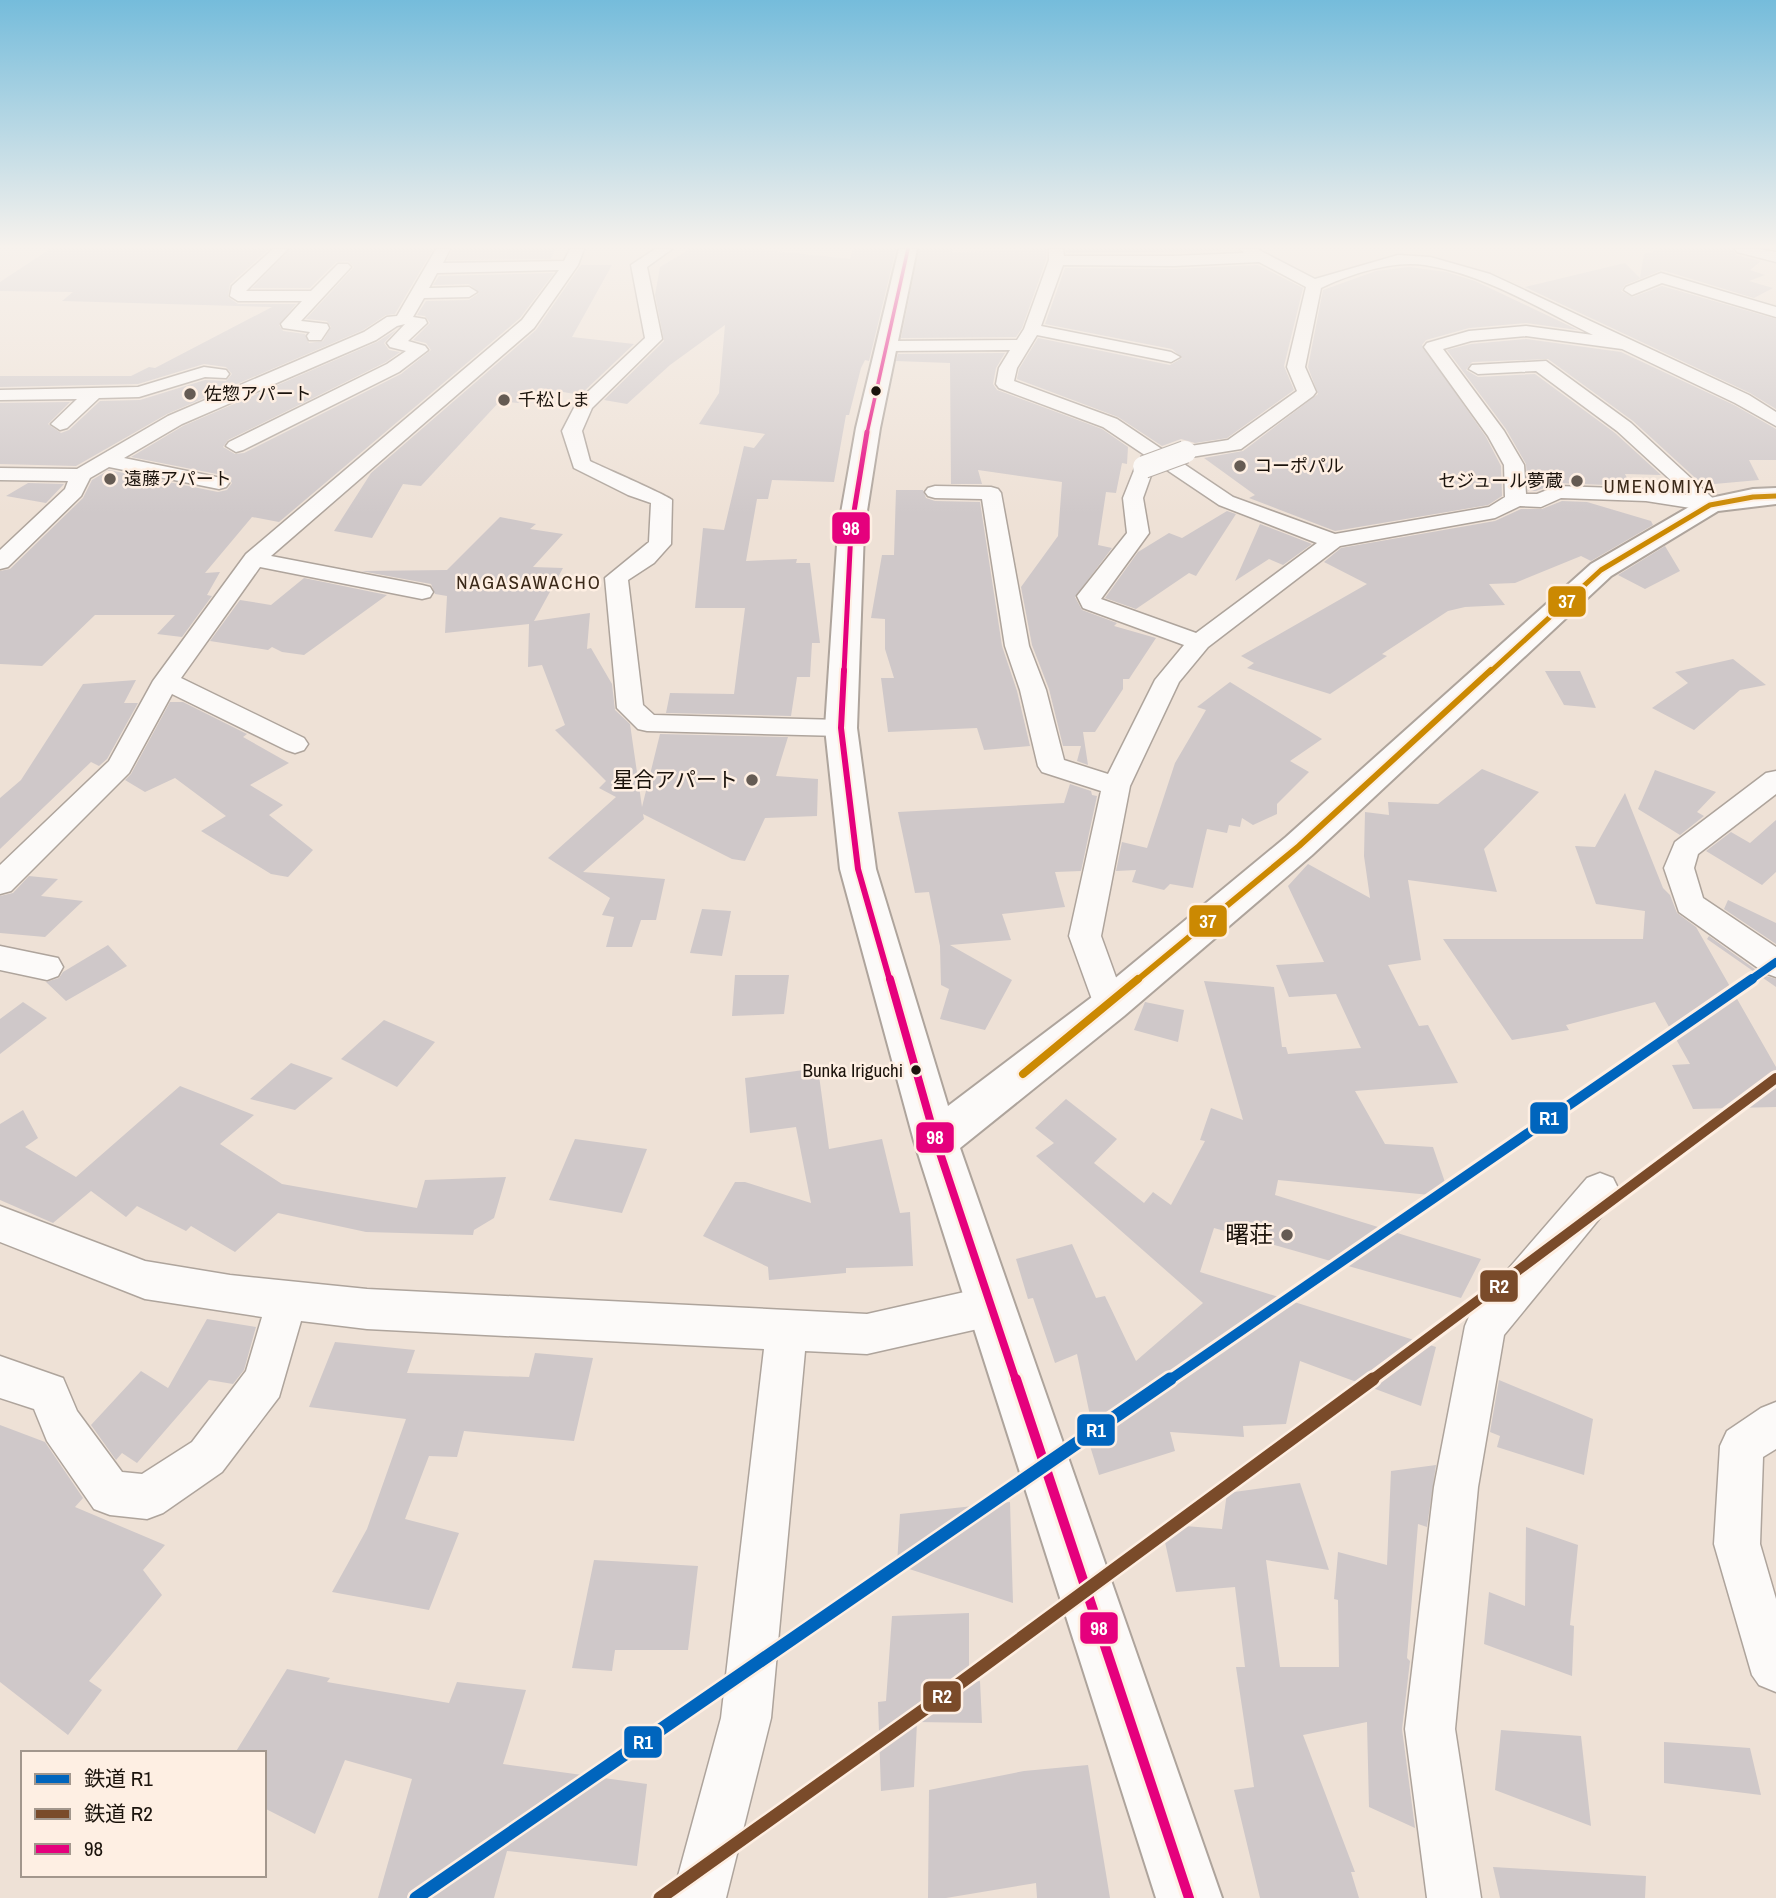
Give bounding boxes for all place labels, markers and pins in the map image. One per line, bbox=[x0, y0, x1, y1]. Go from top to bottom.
place label: 佐惣アパート bbox=[204, 381, 312, 406]
unlabelled marker bbox=[869, 384, 883, 398]
marker: 佐惣アパート bbox=[182, 386, 198, 402]
place label: 千松しま bbox=[518, 387, 590, 412]
marker: 千松しま bbox=[496, 392, 512, 408]
place label: コーポパル bbox=[1254, 453, 1344, 478]
marker: コーポパル bbox=[1232, 458, 1248, 474]
place label: 遠藤アパート bbox=[124, 466, 232, 491]
place label: セジュール夢蔵 bbox=[1438, 468, 1563, 493]
marker: 遠藤アパート bbox=[102, 471, 118, 487]
marker: セジュール夢蔵 bbox=[1569, 473, 1585, 489]
place label: 星合アパート bbox=[612, 765, 738, 794]
marker: 星合アパート bbox=[744, 772, 760, 788]
place label: Bunka Iriguchi bbox=[803, 1057, 903, 1083]
marker: Bunka Iriguchi bbox=[909, 1063, 923, 1077]
place label: 曙荘 bbox=[1225, 1218, 1273, 1250]
marker: 曙荘 bbox=[1279, 1227, 1295, 1243]

